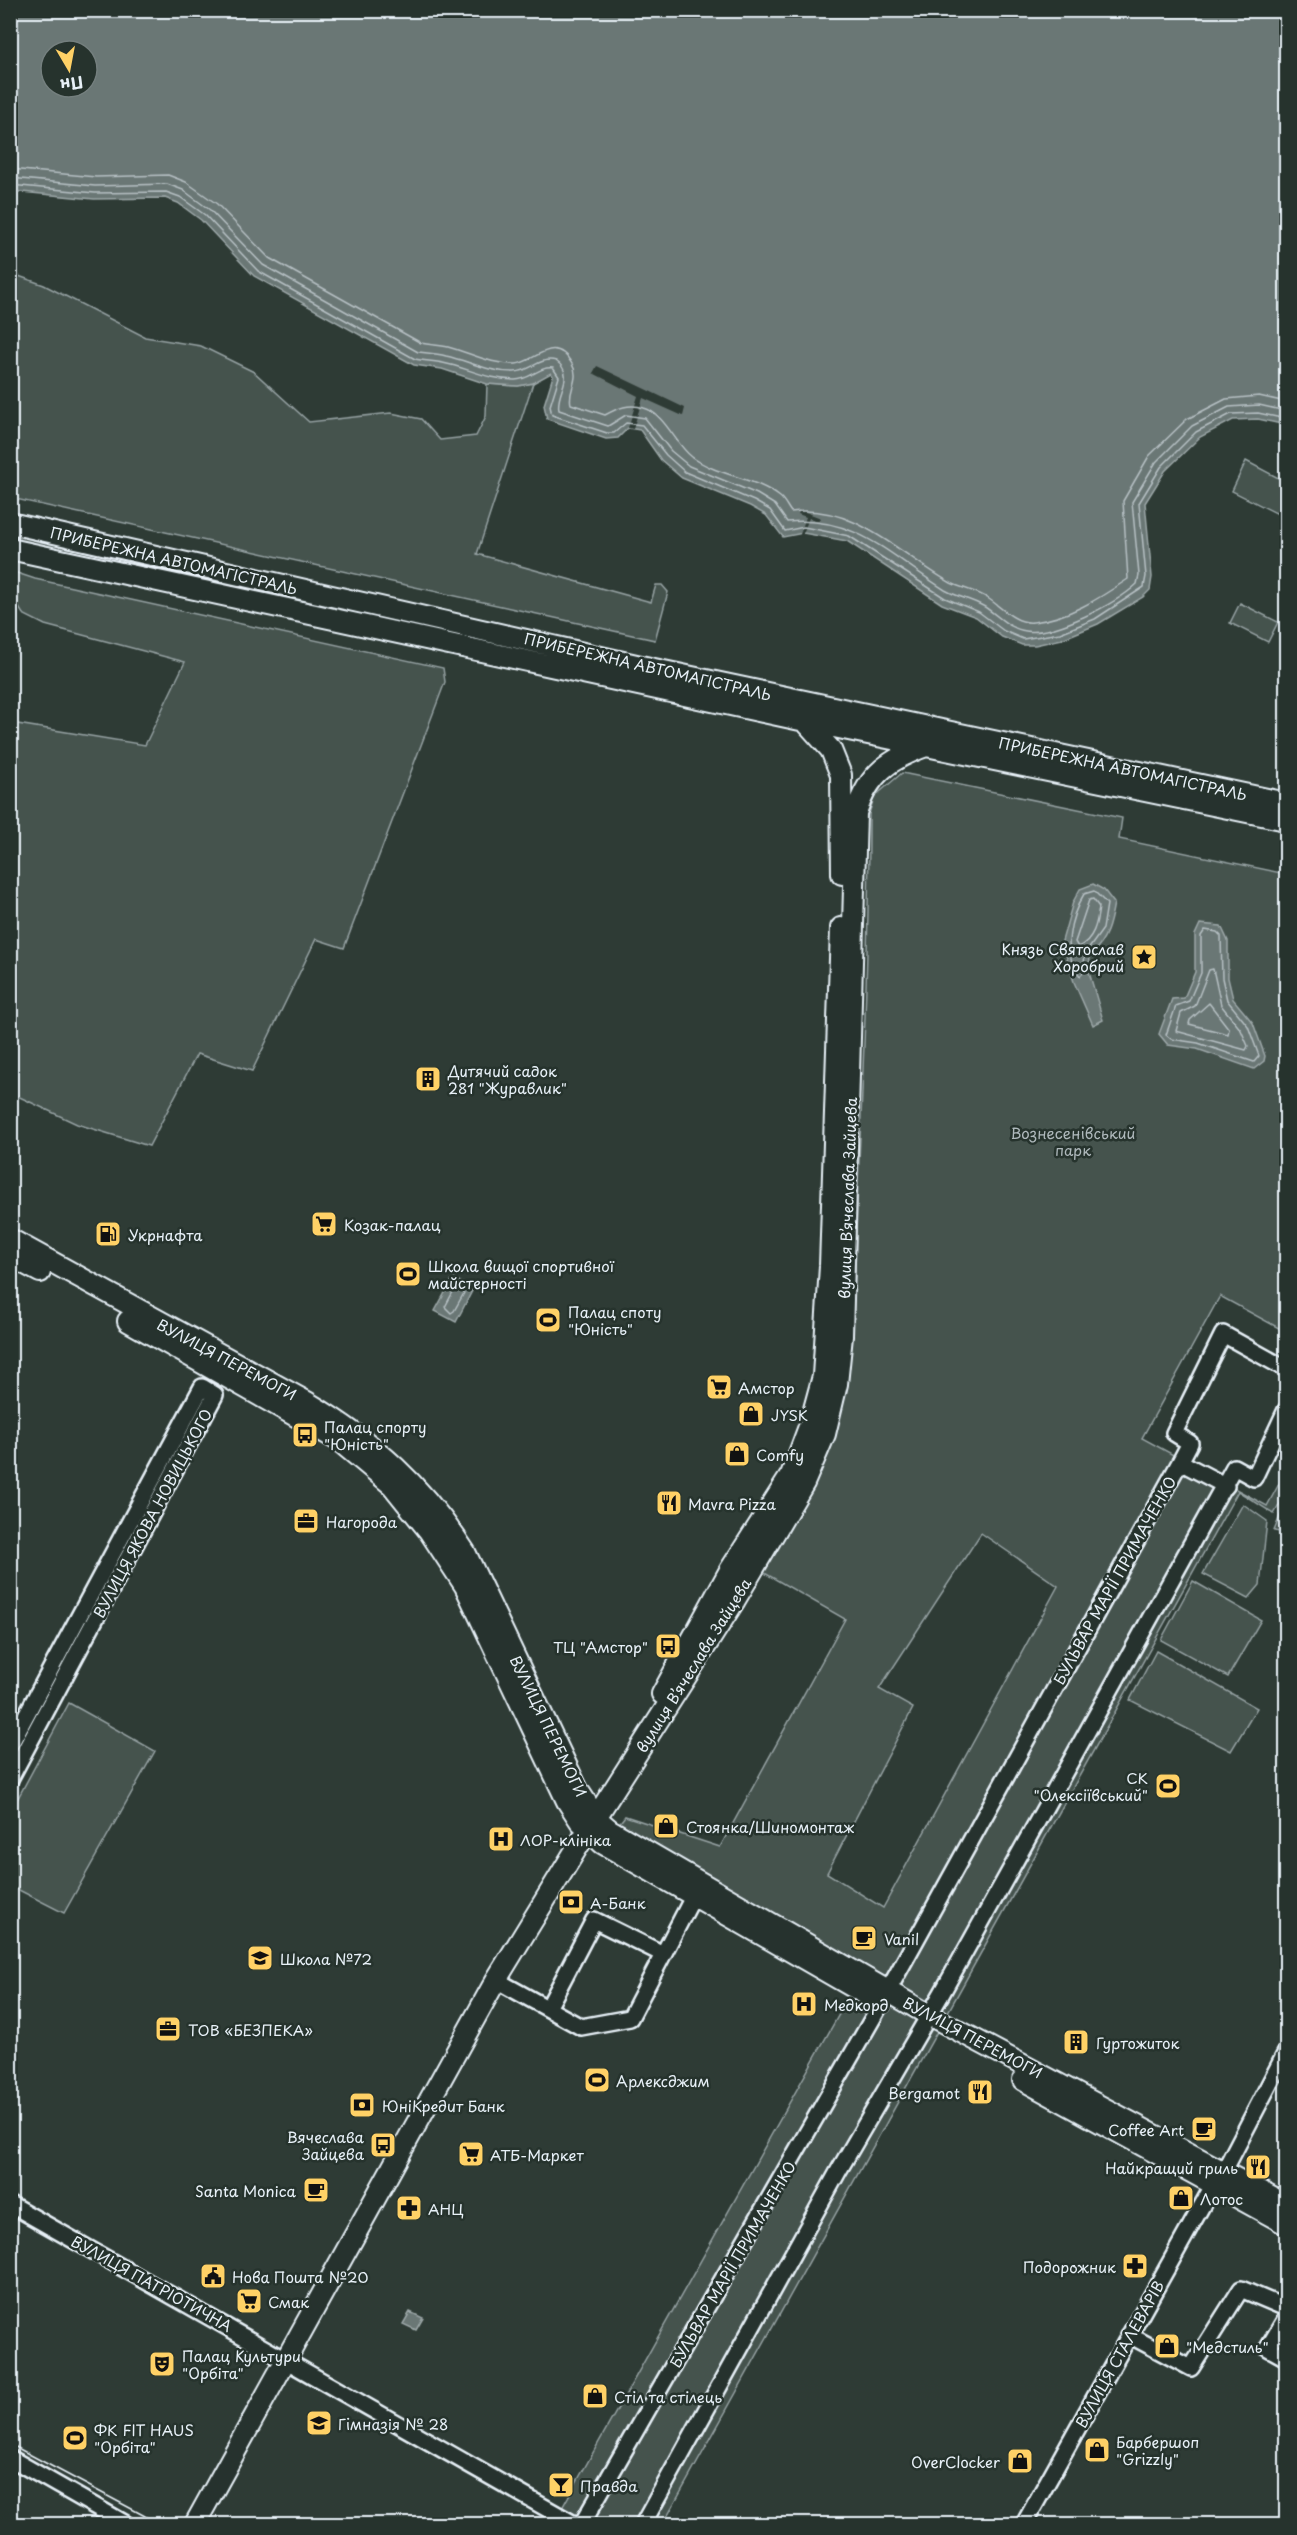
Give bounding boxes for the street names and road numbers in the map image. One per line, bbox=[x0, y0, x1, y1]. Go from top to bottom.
street label: ПРИБЕРЕЖНА АВТОМАГІСТРАЛЬ bbox=[48, 520, 300, 600]
street label: ПРИБЕРЕЖНА АВТОМАГІСТРАЛЬ bbox=[522, 626, 774, 706]
street label: ПРИБЕРЕЖНА АВТОМАГІСТРАЛЬ bbox=[997, 730, 1249, 806]
street label: вулиця Вʼячеслава Зайцева bbox=[832, 1096, 862, 1299]
street label: ВУЛИЦЯ ПЕРЕМОГИ bbox=[153, 1312, 301, 1406]
street label: ВУЛИЦЯ ЯКОВА НОВИЦЬКОГО bbox=[87, 1404, 217, 1622]
street label: БУЛЬВАР МАРІЇ ПРИМАЧЕНКО bbox=[1047, 1472, 1181, 1688]
street label: вулиця Вʼячеслава Зайцева bbox=[630, 1573, 757, 1757]
street label: ВУЛИЦЯ ПЕРЕМОГИ bbox=[505, 1651, 593, 1801]
street label: ВУЛИЦЯ ПЕРЕМОГИ bbox=[899, 1990, 1047, 2084]
street label: БУЛЬВАР МАРІЇ ПРИМАЧЕНКО bbox=[663, 2157, 801, 2371]
street label: ВУЛИЦЯ ПАТРІОТИЧНА bbox=[67, 2229, 237, 2337]
street label: ВУЛИЦЯ СТАЛЕВАРІВ bbox=[1069, 2276, 1169, 2432]

